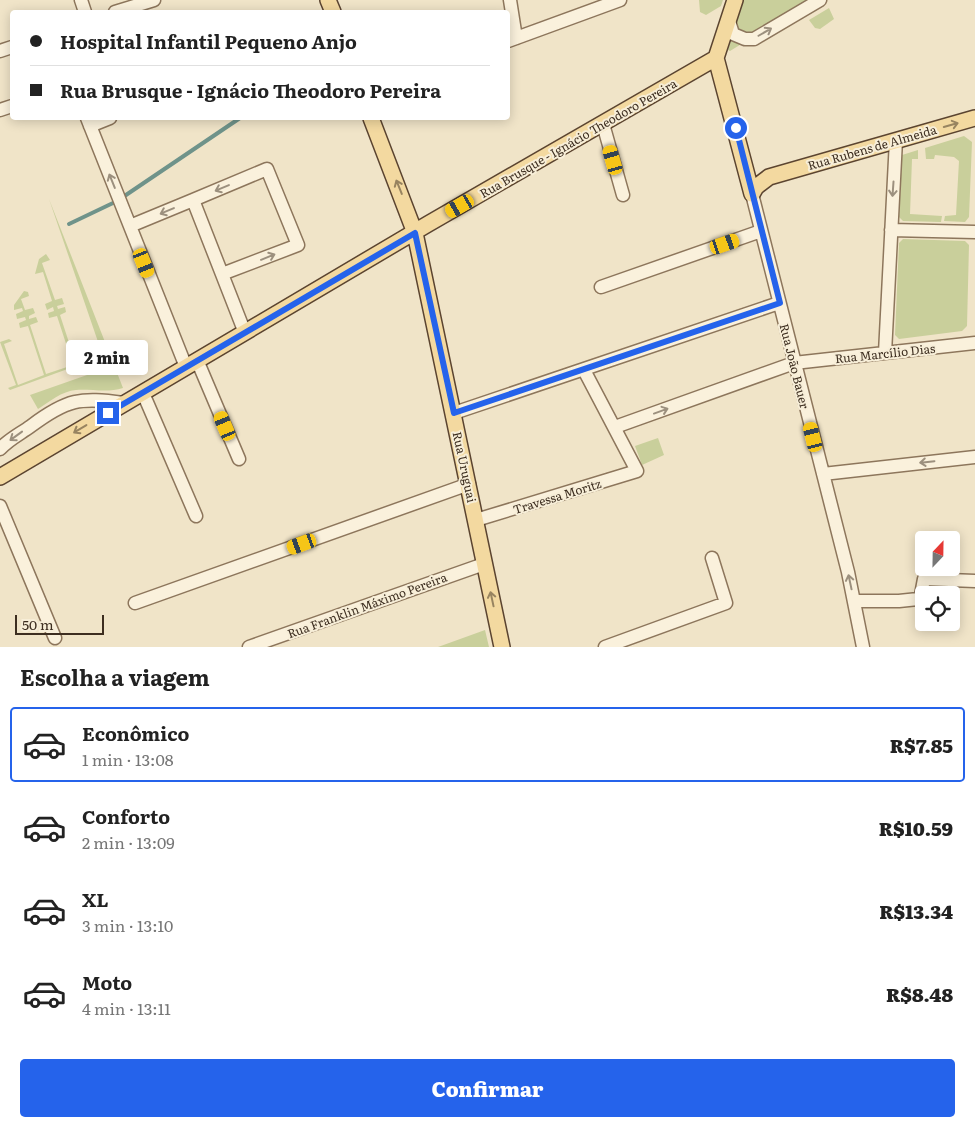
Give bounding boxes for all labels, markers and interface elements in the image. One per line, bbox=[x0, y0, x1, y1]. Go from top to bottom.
text: Hospital Infantil Pequeno Anjo bbox=[60, 27, 357, 55]
one-way arrow bbox=[758, 27, 772, 37]
street label: Rua Brusque - Ignácio Theodoro Pereira bbox=[476, 74, 680, 202]
text: Rua Brusque - Ignácio Theodoro Pereira bbox=[60, 76, 441, 104]
route start bbox=[725, 117, 747, 139]
one-way arrow bbox=[942, 119, 958, 129]
street label: Rua Rubens de Almeida bbox=[805, 120, 939, 174]
car bbox=[601, 144, 624, 176]
one-way arrow bbox=[106, 174, 116, 189]
one-way arrow bbox=[394, 180, 403, 196]
one-way arrow bbox=[888, 181, 898, 197]
one-way arrow bbox=[215, 183, 230, 193]
car bbox=[443, 192, 476, 220]
one-way arrow bbox=[159, 207, 174, 216]
car bbox=[708, 232, 741, 256]
car bbox=[131, 246, 156, 280]
one-way arrow bbox=[260, 251, 275, 260]
street label: Rua João Bauer bbox=[776, 322, 814, 411]
street label: Rua Marcílio Dias bbox=[834, 339, 937, 367]
callout: 2 min bbox=[67, 340, 149, 376]
text: 2 min bbox=[84, 345, 130, 369]
route end bbox=[97, 402, 119, 424]
one-way arrow bbox=[653, 406, 668, 415]
car bbox=[212, 409, 237, 443]
car bbox=[802, 421, 823, 453]
one-way arrow bbox=[74, 425, 88, 435]
street label: Rua Uruguai bbox=[449, 430, 481, 504]
one-way arrow bbox=[9, 431, 23, 441]
one-way arrow bbox=[919, 457, 935, 467]
street label: Travessa Moritz bbox=[511, 474, 604, 518]
north arrow bbox=[915, 531, 960, 576]
map controls bbox=[915, 531, 960, 631]
car bbox=[285, 532, 318, 556]
street label: Rua Franklin Máximo Pereira bbox=[285, 568, 450, 642]
one-way arrow bbox=[845, 575, 854, 591]
button: locate bbox=[915, 586, 960, 631]
one-way arrow bbox=[487, 592, 496, 608]
scale bar bbox=[15, 612, 104, 635]
text: 50 m bbox=[22, 614, 54, 634]
text: Escolha a viagem bbox=[20, 660, 210, 693]
text: Econômico bbox=[82, 719, 189, 747]
icon: car bbox=[22, 722, 67, 767]
text: R$7.85 bbox=[890, 731, 953, 759]
text: 1 min · 13:08 bbox=[82, 747, 173, 771]
text: Conforto bbox=[82, 802, 170, 830]
icon: car bbox=[22, 805, 67, 850]
text: R$10.59 bbox=[879, 814, 953, 842]
text: 2 min · 13:09 bbox=[82, 830, 175, 854]
text: XL bbox=[82, 885, 109, 913]
icon: car bbox=[22, 888, 67, 933]
text: R$13.34 bbox=[879, 897, 953, 925]
text: 3 min · 13:10 bbox=[82, 913, 173, 937]
text: Moto bbox=[82, 968, 132, 996]
icon: car bbox=[22, 971, 67, 1016]
text: R$8.48 bbox=[886, 980, 953, 1008]
text: 4 min · 13:11 bbox=[82, 996, 171, 1020]
button: Confirmar bbox=[20, 1059, 955, 1117]

